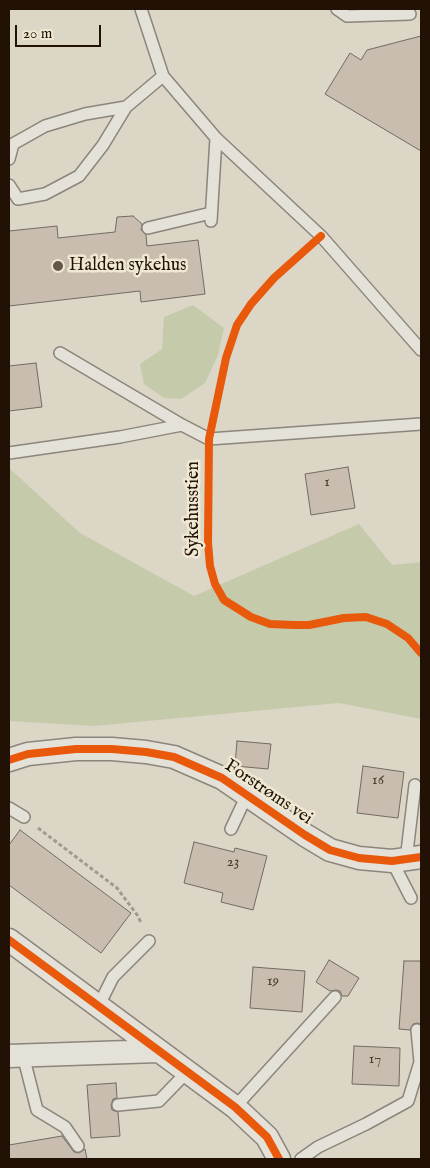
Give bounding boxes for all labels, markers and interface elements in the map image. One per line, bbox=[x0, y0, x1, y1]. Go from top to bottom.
scale bar bbox=[18, 15, 104, 47]
text: 20 m bbox=[23, 24, 52, 43]
place label: Halden sykehus bbox=[69, 255, 186, 277]
marker: Halden sykehus bbox=[51, 259, 65, 273]
street label: Sykehusstien bbox=[183, 461, 205, 557]
house number: 1 bbox=[324, 474, 330, 492]
street label: Forstrøms vei bbox=[220, 756, 316, 830]
house number: 16 bbox=[372, 772, 384, 790]
house number: 23 bbox=[227, 854, 239, 872]
house number: 19 bbox=[267, 973, 279, 991]
house number: 17 bbox=[369, 1051, 381, 1069]

